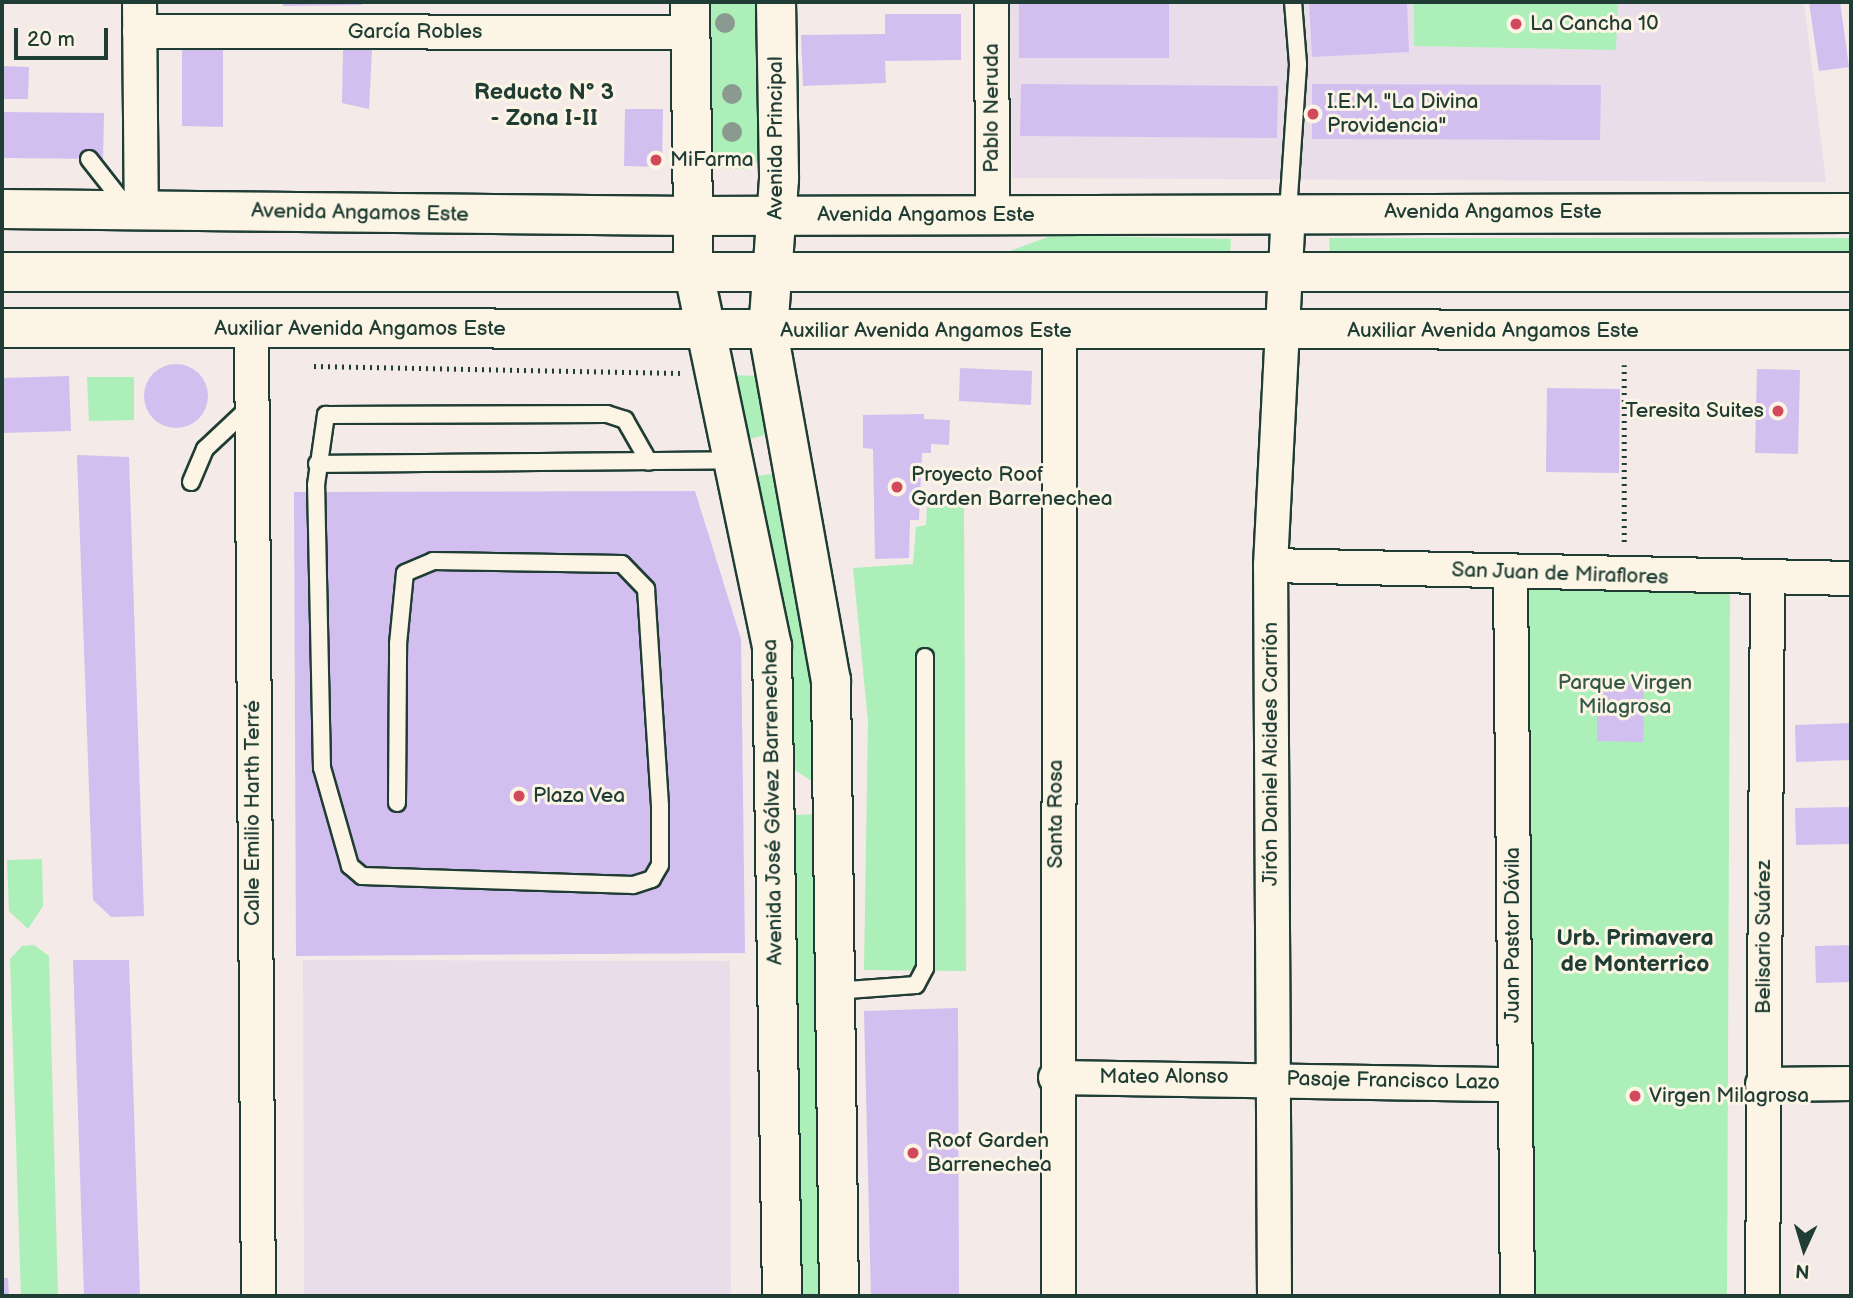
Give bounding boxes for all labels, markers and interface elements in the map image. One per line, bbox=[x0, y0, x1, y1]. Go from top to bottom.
place label: La Cancha 10 bbox=[1530, 11, 1658, 37]
scale bar bbox=[18, 14, 112, 58]
marker: La Cancha 10 bbox=[1508, 16, 1524, 32]
street label: García Robles bbox=[348, 19, 482, 45]
text: 20 m bbox=[27, 27, 75, 52]
street label: Pablo Neruda bbox=[979, 43, 1005, 173]
street label: Avenida Principal bbox=[763, 56, 789, 220]
district label: Reducto N° 3 - Zona I-II bbox=[474, 78, 614, 132]
place label: I.E.M. "La Divina Providencia" bbox=[1327, 89, 1478, 139]
marker: I.E.M. "La Divina Providencia" bbox=[1305, 106, 1321, 122]
place label: MiFarma bbox=[670, 147, 754, 173]
marker: MiFarma bbox=[648, 152, 664, 168]
street label: Avenida Angamos Este bbox=[251, 199, 469, 227]
street label: Avenida Angamos Este bbox=[1384, 199, 1602, 225]
street label: Avenida Angamos Este bbox=[817, 202, 1035, 228]
street label: Auxiliar Avenida Angamos Este bbox=[214, 316, 506, 342]
street label: Auxiliar Avenida Angamos Este bbox=[780, 318, 1072, 344]
street label: Auxiliar Avenida Angamos Este bbox=[1347, 318, 1639, 344]
place label: Teresita Suites bbox=[1625, 398, 1764, 424]
marker: Teresita Suites bbox=[1770, 403, 1786, 419]
place label: Proyecto Roof Garden Barrenechea bbox=[911, 462, 1113, 512]
marker: Proyecto Roof Garden Barrenechea bbox=[889, 479, 905, 495]
street label: San Juan de Miraflores bbox=[1451, 558, 1669, 590]
street label: Jirón Daniel Alcides Carrión bbox=[1258, 622, 1284, 886]
street label: Avenida José Gálvez Barrenechea bbox=[758, 638, 788, 966]
park label: Parque Virgen Milagrosa bbox=[1557, 670, 1693, 720]
street label: Calle Emilio Harth Terré bbox=[240, 700, 266, 926]
street label: Santa Rosa bbox=[1043, 760, 1069, 868]
place label: Plaza Vea bbox=[533, 783, 626, 809]
marker: Plaza Vea bbox=[511, 788, 527, 804]
street label: Juan Pastor Dávila bbox=[1500, 847, 1526, 1023]
street label: Belisario Suárez bbox=[1751, 860, 1777, 1014]
district label: Urb. Primavera de Monterrico bbox=[1556, 924, 1714, 978]
street label: Mateo Alonso bbox=[1099, 1064, 1229, 1090]
street label: Pasaje Francisco Lazo bbox=[1286, 1067, 1500, 1095]
place label: Virgen Milagrosa bbox=[1649, 1083, 1809, 1109]
marker: Virgen Milagrosa bbox=[1627, 1088, 1643, 1104]
place label: Roof Garden Barrenechea bbox=[927, 1128, 1052, 1178]
marker: Roof Garden Barrenechea bbox=[905, 1145, 921, 1161]
north arrow bbox=[1769, 1214, 1839, 1284]
text: N bbox=[1795, 1258, 1810, 1282]

